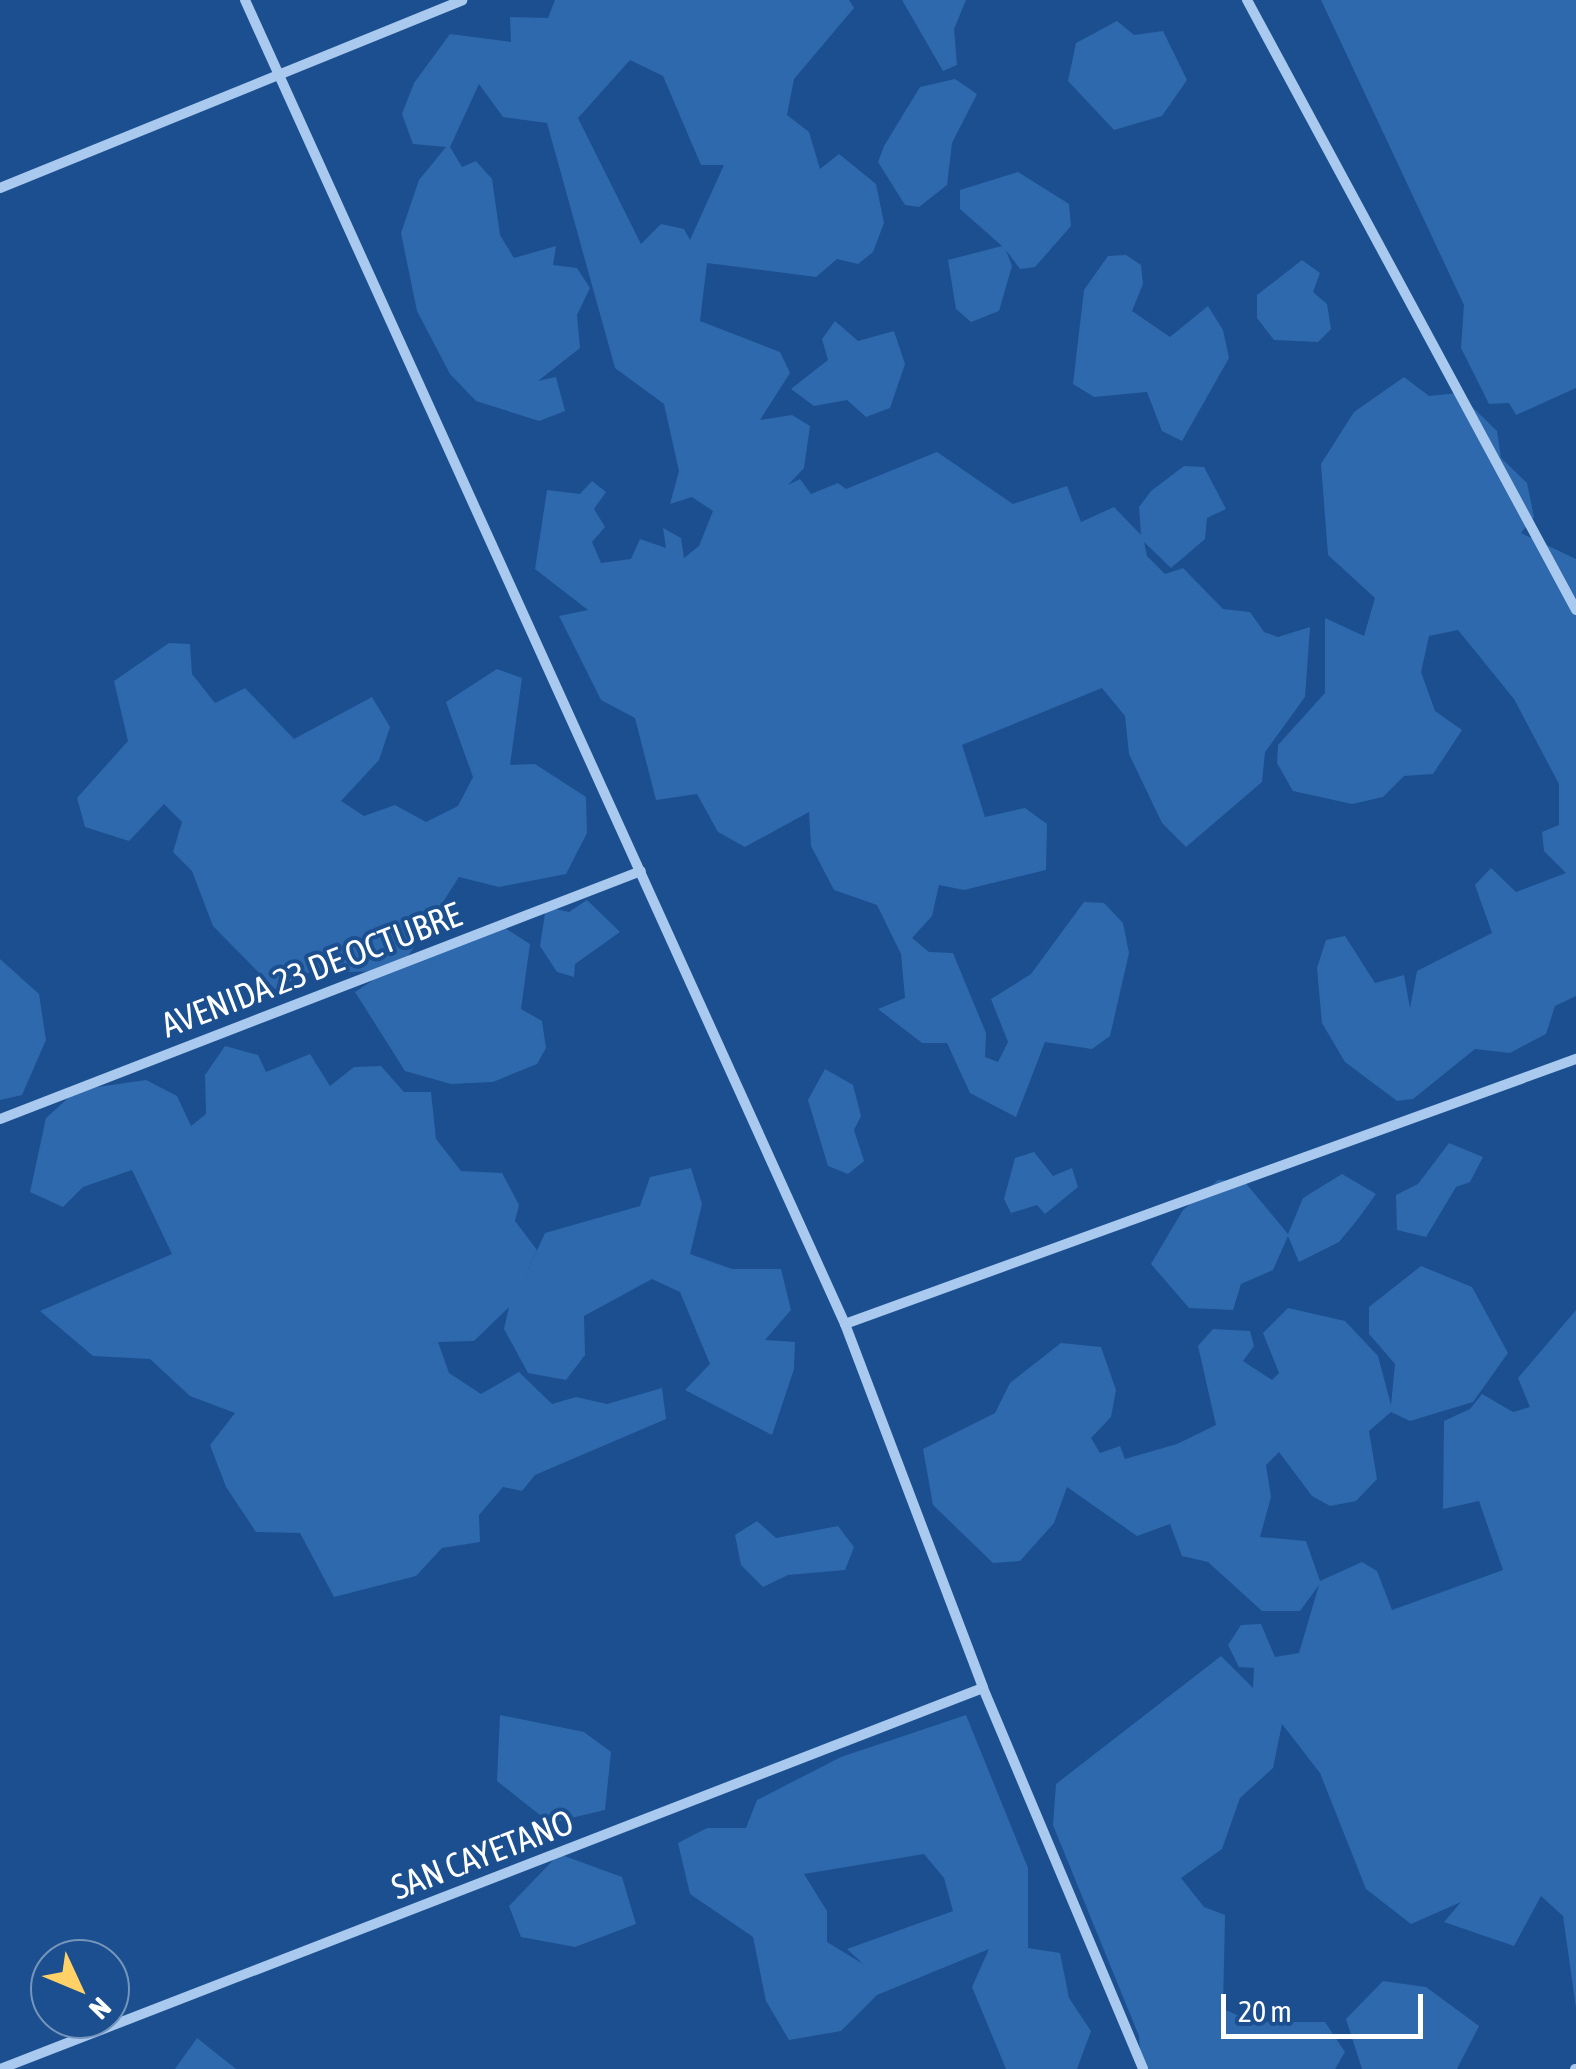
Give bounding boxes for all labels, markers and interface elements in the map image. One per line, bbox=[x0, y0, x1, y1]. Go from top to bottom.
street label: AVENIDA 23 DE OCTUBRE bbox=[155, 892, 467, 1046]
street label: SAN CAYETANO bbox=[385, 1800, 579, 1908]
north arrow bbox=[30, 1939, 130, 2039]
scale bar bbox=[1226, 1974, 1428, 2036]
text: N bbox=[83, 1991, 117, 2026]
text: 20 m bbox=[1238, 1994, 1292, 2028]

